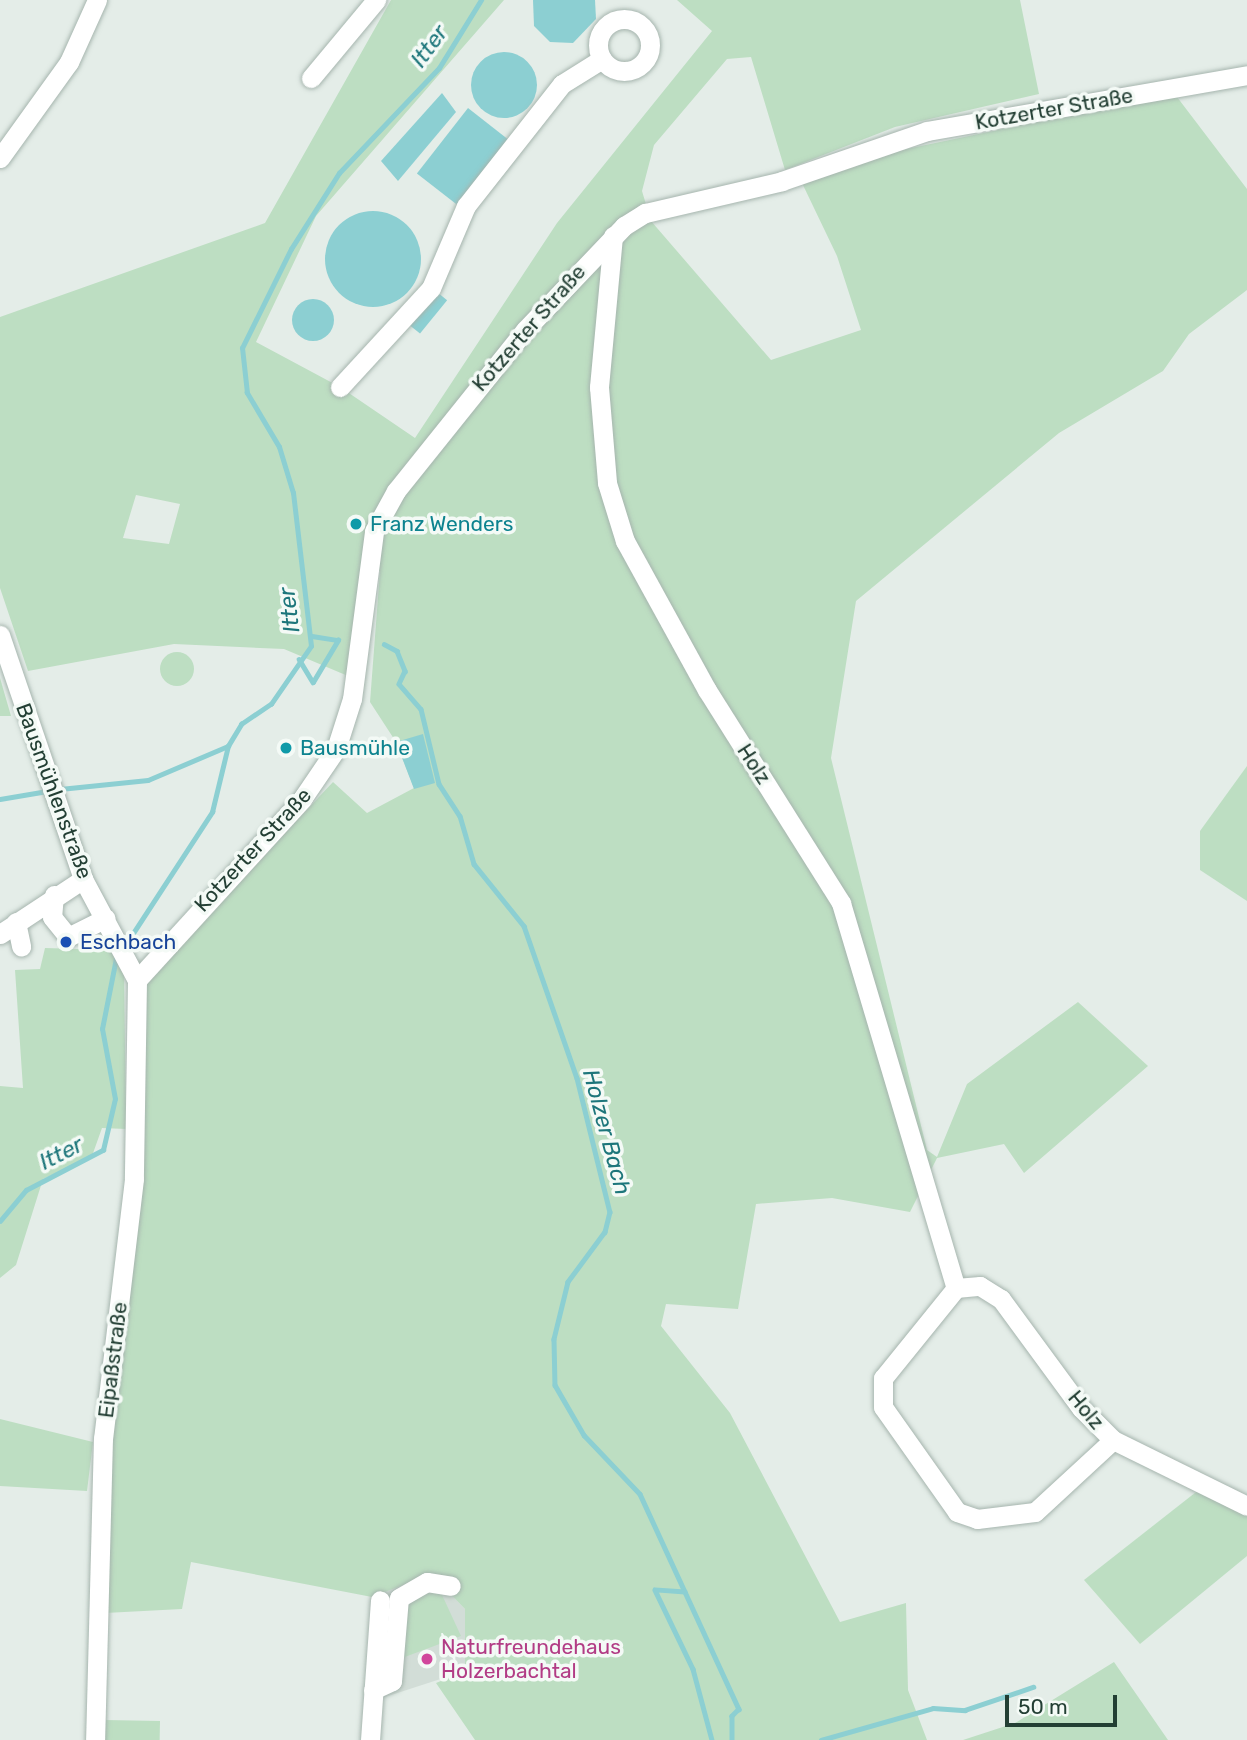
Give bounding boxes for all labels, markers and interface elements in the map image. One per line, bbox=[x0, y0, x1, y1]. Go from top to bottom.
water label: Itter bbox=[404, 19, 454, 73]
street label: Kotzerter Straße bbox=[973, 83, 1135, 135]
street label: Kotzerter Straße bbox=[467, 259, 591, 397]
place label: Franz Wenders bbox=[370, 511, 514, 537]
marker: Franz Wenders bbox=[348, 516, 364, 532]
water label: Itter bbox=[273, 586, 305, 634]
street label: Bausmühlenstraße bbox=[11, 700, 97, 882]
place label: Bausmühle bbox=[300, 735, 410, 761]
street label: Holz bbox=[732, 739, 776, 789]
marker: Bausmühle bbox=[278, 740, 294, 756]
street label: Kotzerter Straße bbox=[189, 783, 317, 917]
place label: Eschbach bbox=[80, 929, 176, 955]
marker: Eschbach bbox=[58, 934, 74, 950]
water label: Holzer Bach bbox=[577, 1066, 637, 1198]
water label: Itter bbox=[34, 1130, 88, 1176]
street label: Eipaßstraße bbox=[93, 1301, 133, 1419]
street label: Holz bbox=[1063, 1385, 1109, 1435]
place label: Naturfreundehaus Holzerbachtal bbox=[441, 1634, 621, 1684]
marker: Naturfreundehaus Holzerbachtal bbox=[419, 1651, 435, 1667]
scale bar bbox=[1009, 1680, 1121, 1724]
text: 50 m bbox=[1018, 1694, 1068, 1719]

